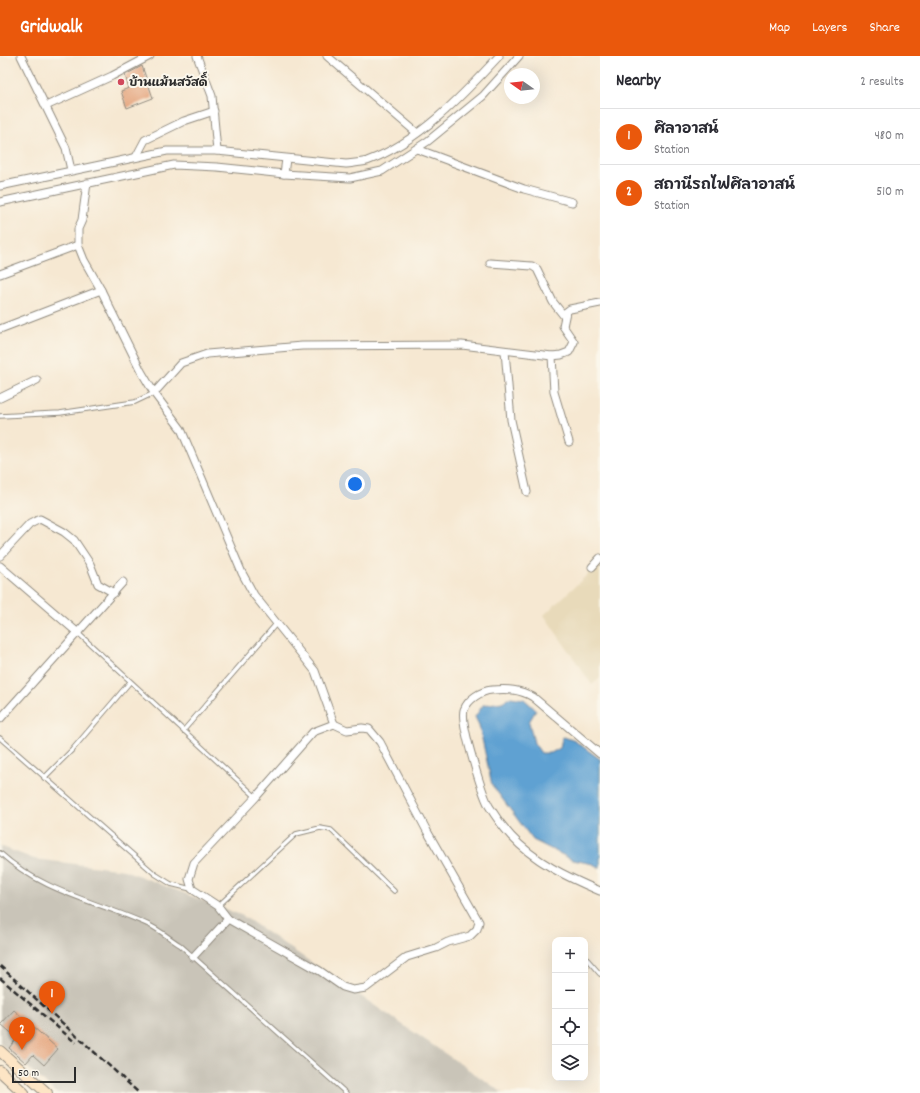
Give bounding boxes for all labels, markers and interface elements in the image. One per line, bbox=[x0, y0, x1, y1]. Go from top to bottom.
text: Gridwalk bbox=[20, 15, 83, 42]
text: Map bbox=[769, 18, 790, 38]
text: Layers bbox=[812, 18, 847, 38]
text: Share bbox=[869, 18, 900, 38]
north arrow bbox=[504, 68, 540, 104]
text: Nearby bbox=[616, 70, 660, 94]
place label: บ้านแม้นสวัสดิ์ bbox=[129, 71, 208, 92]
text: 2 results bbox=[860, 73, 904, 92]
marker: บ้านแม้นสวัสดิ์ bbox=[116, 77, 126, 87]
text: ศิลาอาสน์ bbox=[654, 119, 719, 141]
text: 1 bbox=[628, 127, 630, 146]
text: 480 m bbox=[874, 127, 904, 146]
text: Station bbox=[654, 141, 690, 160]
text: สถานีรถไฟศิลาอาสน์ bbox=[654, 175, 795, 197]
text: 2 bbox=[626, 183, 632, 202]
text: 510 m bbox=[876, 183, 904, 202]
text: Station bbox=[654, 197, 690, 216]
your location bbox=[345, 474, 365, 494]
map controls bbox=[552, 937, 588, 1081]
button: + bbox=[552, 937, 588, 973]
button: − bbox=[552, 973, 588, 1009]
pin: 1 bbox=[39, 981, 65, 1014]
button: locate bbox=[552, 1009, 588, 1045]
pin: 2 bbox=[9, 1017, 35, 1050]
button: layers bbox=[552, 1045, 588, 1081]
scale bar bbox=[12, 1065, 76, 1084]
text: 50 m bbox=[18, 1066, 39, 1082]

